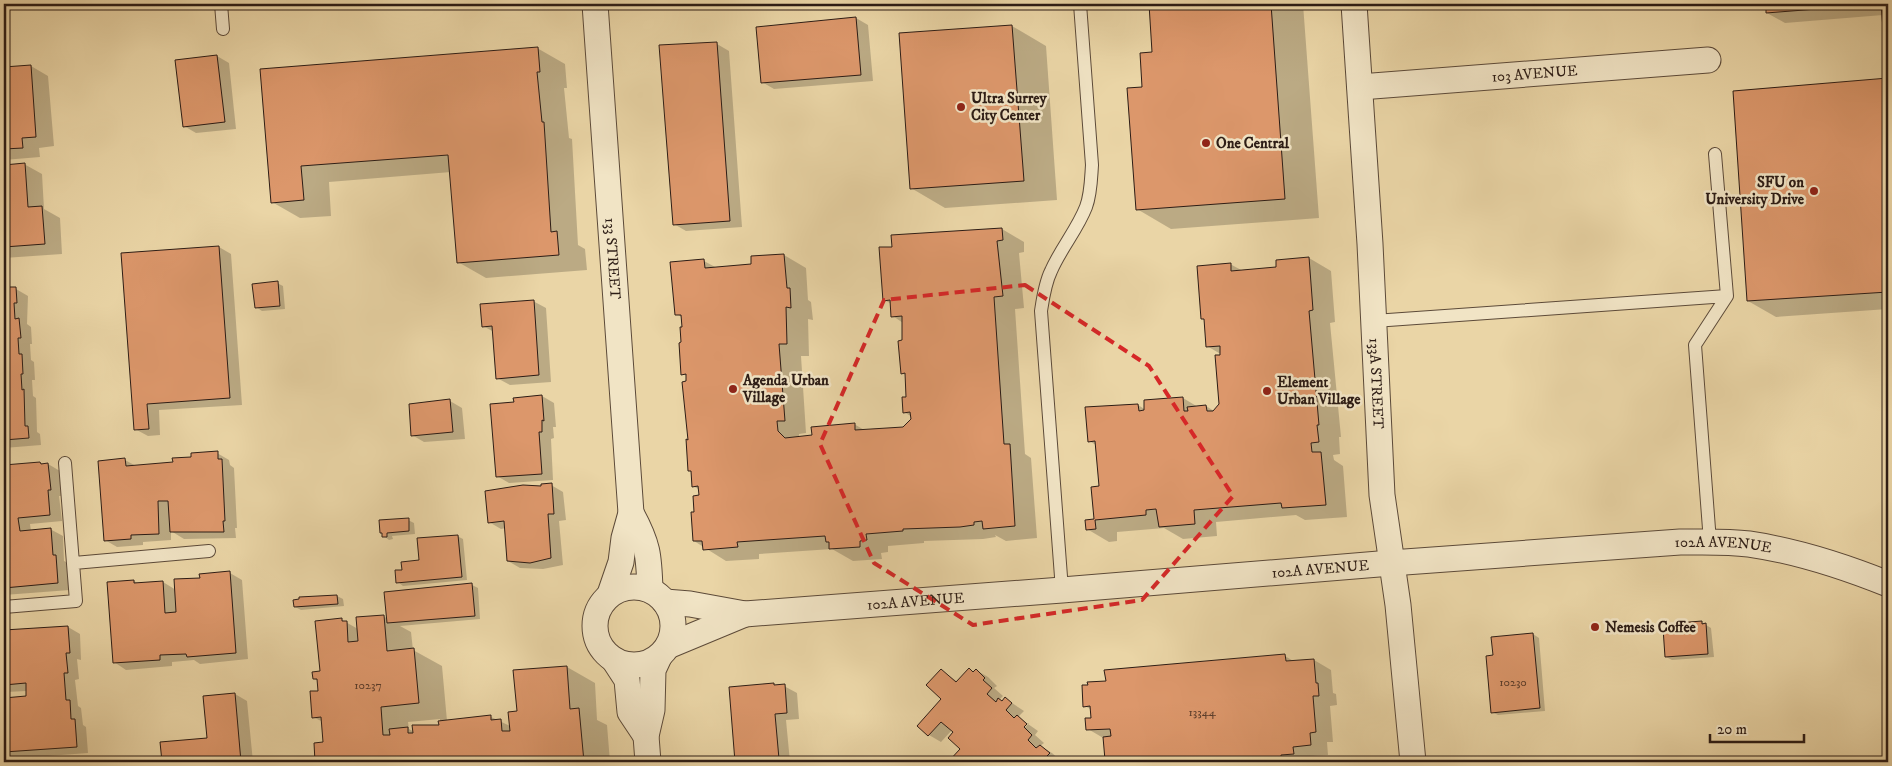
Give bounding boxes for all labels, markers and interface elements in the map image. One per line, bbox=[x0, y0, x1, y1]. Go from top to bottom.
street label: 103 AVENUE bbox=[1491, 61, 1579, 87]
place label: Ultra Surrey City Center bbox=[971, 89, 1048, 125]
marker: Ultra Surrey City Center bbox=[955, 101, 967, 113]
place label: One Central bbox=[1216, 134, 1290, 153]
marker: One Central bbox=[1200, 137, 1212, 149]
place label: SFU on University Drive bbox=[1705, 173, 1805, 209]
marker: SFU on University Drive bbox=[1808, 185, 1820, 197]
street label: 133 STREET bbox=[600, 217, 625, 300]
street label: 133A STREET bbox=[1364, 337, 1388, 430]
place label: Agenda Urban Village bbox=[742, 371, 829, 407]
place label: Element Urban Village bbox=[1277, 373, 1361, 409]
marker: Agenda Urban Village bbox=[727, 383, 739, 395]
marker: Element Urban Village bbox=[1261, 385, 1273, 397]
street label: 102A AVENUE bbox=[1674, 533, 1774, 558]
street label: 102A AVENUE bbox=[1271, 556, 1370, 583]
street label: 102A AVENUE bbox=[866, 588, 965, 615]
place label: Nemesis Coffee bbox=[1605, 618, 1697, 637]
marker: Nemesis Coffee bbox=[1589, 621, 1601, 633]
house number: 10230 bbox=[1499, 675, 1527, 690]
house number: 10237 bbox=[354, 678, 382, 693]
house number: 13344 bbox=[1188, 705, 1217, 720]
scale bar bbox=[1710, 711, 1803, 743]
text: 20 m bbox=[1717, 720, 1747, 739]

